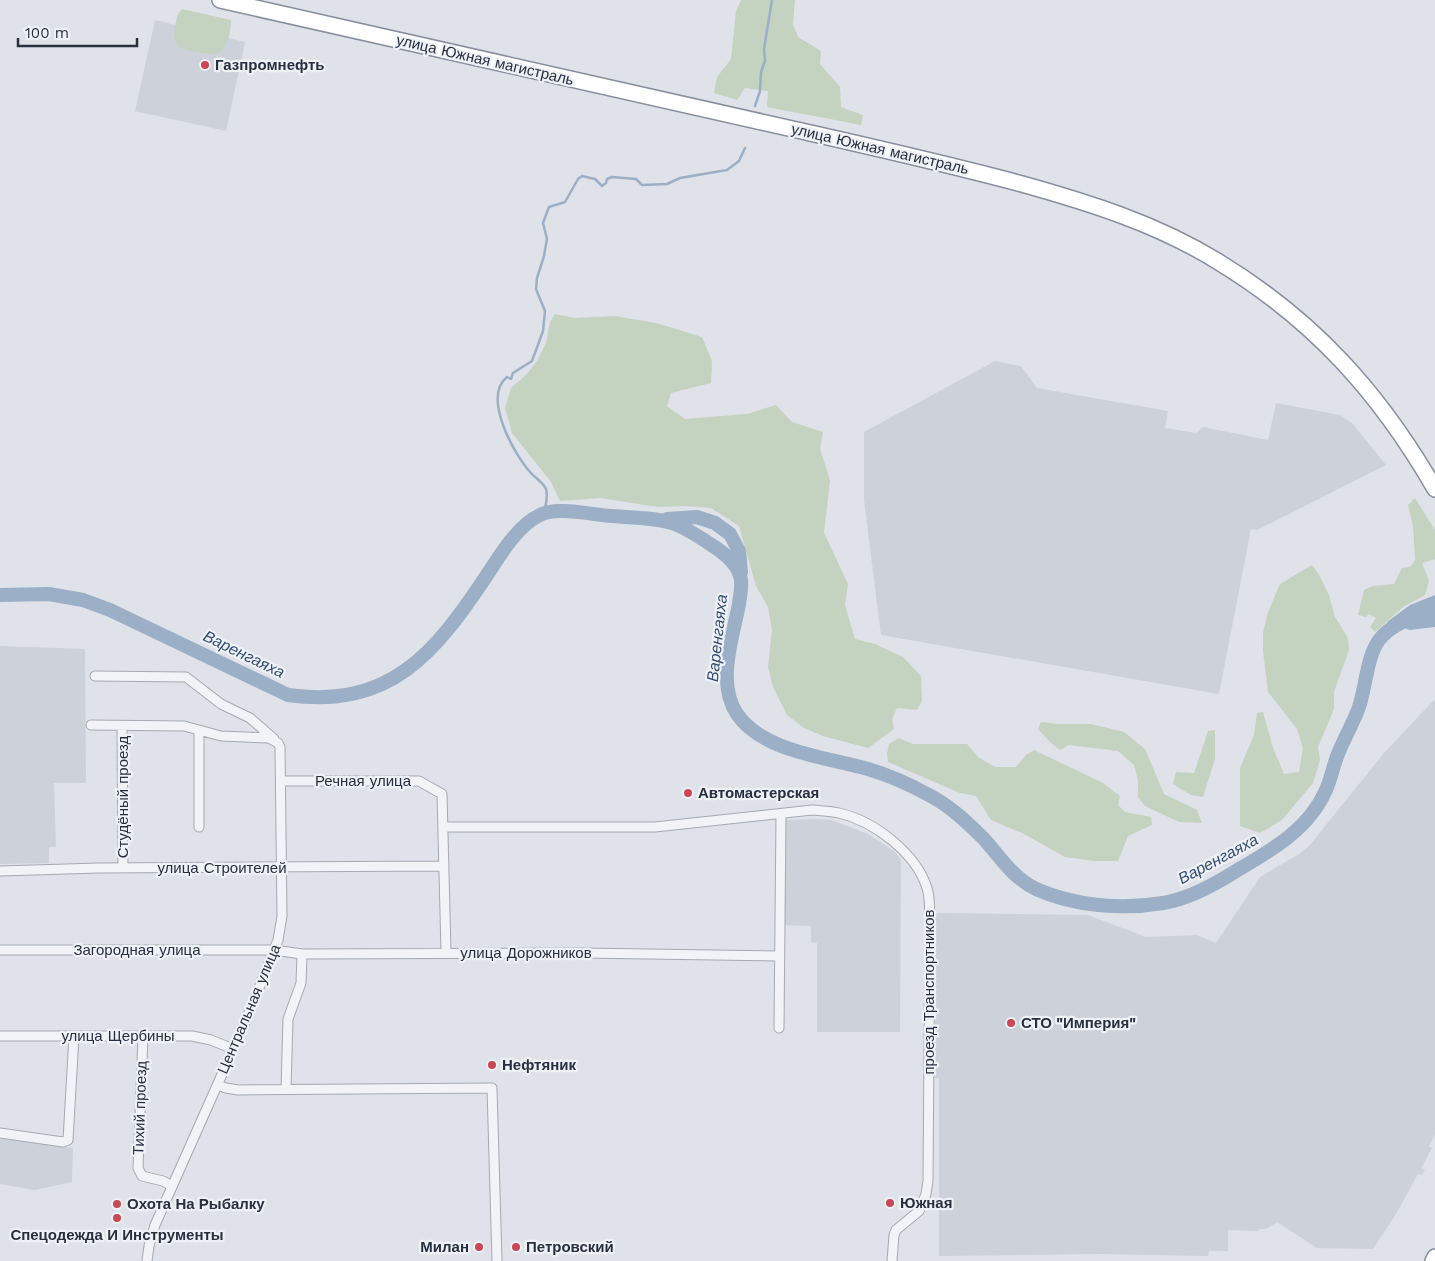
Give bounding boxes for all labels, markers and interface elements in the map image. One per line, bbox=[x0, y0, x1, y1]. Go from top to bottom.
scale bar bbox=[18, 15, 136, 47]
text: 100 m bbox=[25, 24, 69, 42]
street label: улица Южная магистраль bbox=[395, 31, 576, 89]
place label: Газпромнефть bbox=[215, 56, 324, 74]
marker: Газпромнефть bbox=[199, 59, 211, 71]
street label: улица Южная магистраль bbox=[790, 120, 971, 178]
water label: Варенгаяха bbox=[703, 593, 731, 683]
water label: Варенгаяха bbox=[200, 626, 288, 682]
street label: Студёный проезд bbox=[114, 735, 132, 858]
street label: Речная улица bbox=[315, 772, 412, 790]
place label: Автомастерская bbox=[698, 784, 819, 802]
marker: Автомастерская bbox=[682, 787, 694, 799]
water label: Варенгаяха bbox=[1175, 830, 1261, 888]
street label: улица Строителей bbox=[157, 859, 287, 877]
street label: проезд Транспортников bbox=[920, 909, 938, 1075]
street label: Загородная улица bbox=[73, 941, 201, 959]
street label: Центральная улица bbox=[214, 941, 285, 1076]
street label: улица Дорожников bbox=[460, 944, 592, 962]
place label: СТО "Империя" bbox=[1021, 1014, 1136, 1032]
marker: СТО "Империя" bbox=[1005, 1017, 1017, 1029]
street label: улица Щербины bbox=[61, 1027, 175, 1045]
place label: Нефтяник bbox=[502, 1056, 576, 1074]
marker: Нефтяник bbox=[486, 1059, 498, 1071]
street label: Тихий проезд bbox=[129, 1060, 151, 1155]
place label: Южная bbox=[900, 1194, 952, 1212]
place label: Охота На Рыбалку bbox=[127, 1195, 265, 1213]
marker: Южная bbox=[884, 1197, 896, 1209]
marker: Охота На Рыбалку bbox=[111, 1198, 123, 1210]
marker: Спецодежда И Инструменты bbox=[111, 1212, 123, 1224]
place label: Спецодежда И Инструменты bbox=[10, 1226, 224, 1244]
place label: Милан bbox=[420, 1238, 469, 1256]
place label: Петровский bbox=[526, 1238, 614, 1256]
marker: Милан bbox=[473, 1241, 485, 1253]
marker: Петровский bbox=[510, 1241, 522, 1253]

